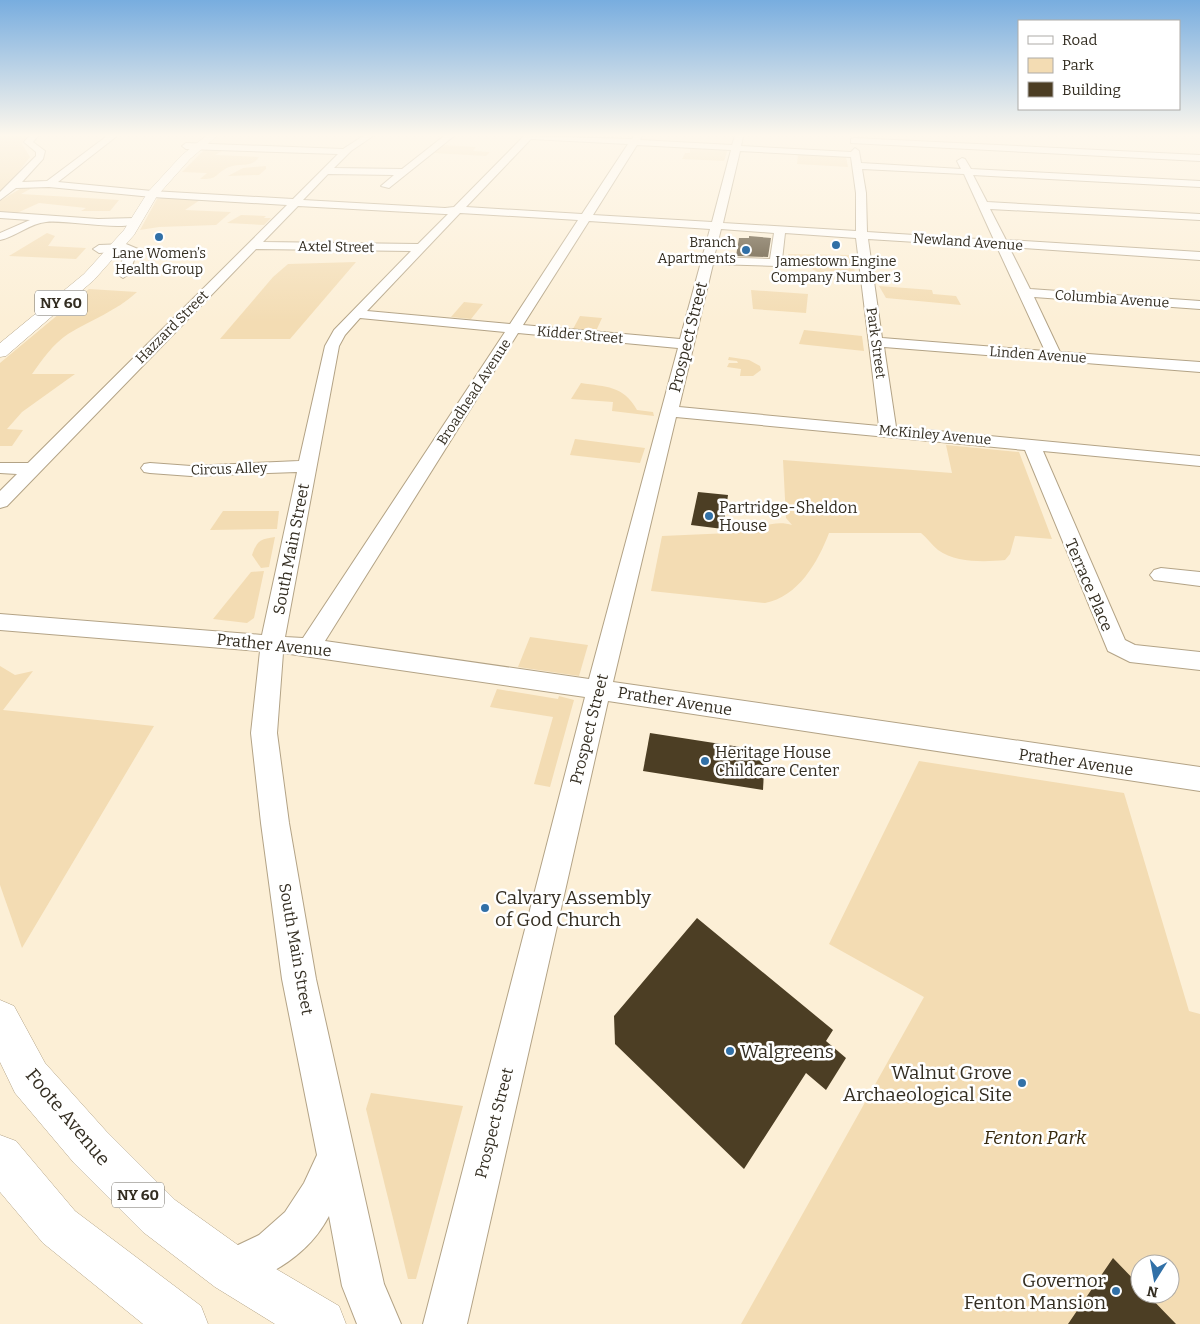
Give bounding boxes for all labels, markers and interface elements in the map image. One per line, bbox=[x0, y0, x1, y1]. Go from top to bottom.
legend bbox=[1018, 20, 1180, 110]
text: Road bbox=[1062, 31, 1097, 49]
text: Park bbox=[1062, 56, 1094, 74]
text: Building bbox=[1062, 81, 1121, 99]
street label: Newland Avenue bbox=[913, 230, 1023, 254]
marker: Lane Women’s Health Group bbox=[153, 231, 165, 243]
place label: Branch Apartments bbox=[658, 234, 736, 267]
street label: Axtel Street bbox=[298, 238, 374, 256]
marker: Jamestown Engine Company Number 3 bbox=[830, 239, 842, 251]
marker: Branch Apartments bbox=[740, 244, 752, 256]
place label: Lane Women’s Health Group bbox=[112, 245, 206, 278]
place label: Jamestown Engine Company Number 3 bbox=[771, 253, 901, 286]
street label: Prospect Street bbox=[665, 280, 711, 394]
street label: Hazzard Street bbox=[132, 287, 212, 367]
street label: Columbia Avenue bbox=[1054, 287, 1170, 311]
road number: NY 60 bbox=[35, 290, 87, 316]
street label: Park Street bbox=[863, 306, 889, 380]
street label: Kidder Street bbox=[536, 323, 624, 347]
street label: Broadhead Avenue bbox=[433, 336, 515, 448]
street label: Linden Avenue bbox=[989, 343, 1087, 367]
street label: McKinley Avenue bbox=[878, 422, 992, 448]
street label: Circus Alley bbox=[191, 459, 268, 479]
street label: South Main Street bbox=[269, 482, 313, 616]
place label: Partridge-Sheldon House bbox=[719, 498, 857, 535]
marker: Partridge-Sheldon House bbox=[703, 510, 715, 522]
street label: Terrace Place bbox=[1061, 536, 1117, 634]
street label: Prather Avenue bbox=[216, 630, 332, 660]
street label: Prospect Street bbox=[566, 672, 612, 786]
street label: Prather Avenue bbox=[616, 683, 734, 719]
place label: Heritage House Childcare Center bbox=[715, 743, 839, 780]
street label: Prather Avenue bbox=[1017, 745, 1135, 779]
marker: Heritage House Childcare Center bbox=[699, 755, 711, 767]
street label: South Main Street bbox=[275, 882, 317, 1016]
place label: Calvary Assembly of God Church bbox=[495, 886, 652, 931]
marker: Calvary Assembly of God Church bbox=[479, 902, 491, 914]
place label: Walgreens bbox=[740, 1040, 834, 1063]
marker: Walgreens bbox=[724, 1045, 736, 1057]
place label: Walnut Grove Archaeological Site bbox=[843, 1061, 1012, 1106]
street label: Foote Avenue bbox=[21, 1064, 115, 1170]
street label: Prospect Street bbox=[471, 1066, 517, 1180]
marker: Walnut Grove Archaeological Site bbox=[1016, 1077, 1028, 1089]
park label: Fenton Park bbox=[984, 1126, 1087, 1149]
road number: NY 60 bbox=[112, 1182, 164, 1208]
north arrow bbox=[1130, 1254, 1180, 1304]
place label: Governor Fenton Mansion bbox=[964, 1269, 1107, 1314]
text: N bbox=[1146, 1282, 1160, 1301]
marker: Governor Fenton Mansion bbox=[1110, 1285, 1122, 1297]

